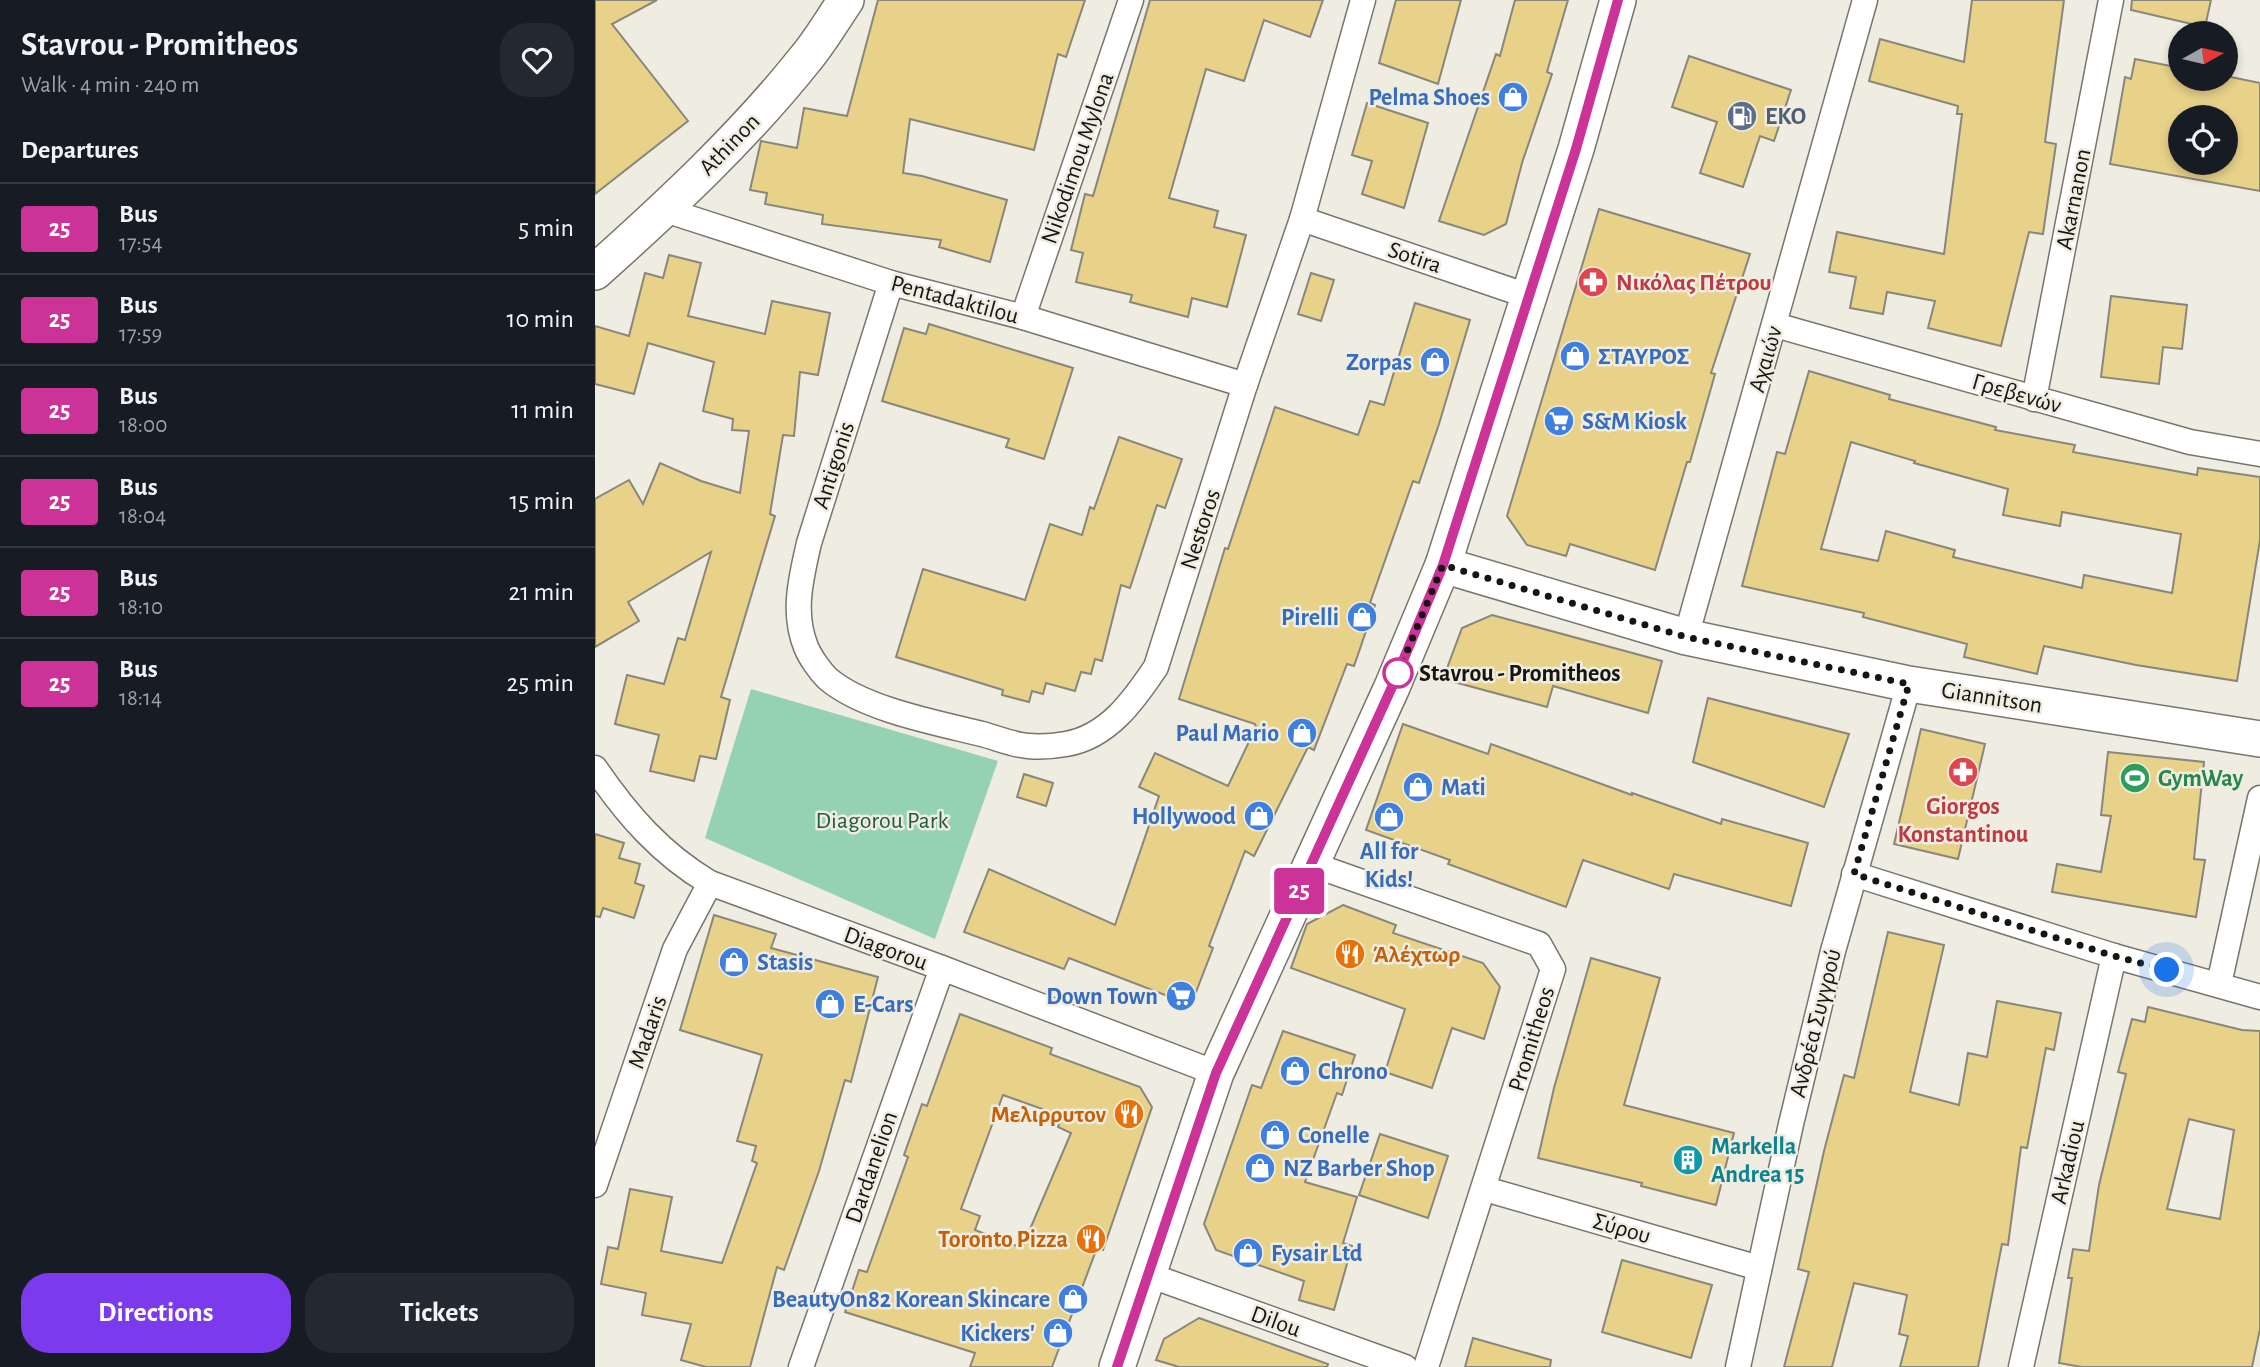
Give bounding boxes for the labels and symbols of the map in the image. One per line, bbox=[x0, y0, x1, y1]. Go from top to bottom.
north arrow bbox=[2168, 21, 2238, 91]
street label: Nikodimou Mylona bbox=[1037, 69, 1119, 247]
shop icon: Pelma Shoes bbox=[1496, 80, 1530, 114]
place label: Pelma Shoes bbox=[1368, 86, 1490, 110]
fuel station icon: EKO bbox=[1725, 99, 1759, 133]
place label: EKO bbox=[1765, 105, 1806, 129]
street label: Athinon bbox=[695, 109, 765, 180]
street label: Akarnanon bbox=[2052, 147, 2096, 252]
street label: Sotira bbox=[1385, 238, 1444, 278]
pharmacy icon: Νικόλας Πέτρου bbox=[1576, 265, 1610, 299]
street label: Pentadaktilou bbox=[888, 271, 1021, 329]
place label: Νικόλας Πέτρου bbox=[1616, 271, 1772, 295]
street label: Αχαιών bbox=[1745, 323, 1787, 395]
shop icon: ΣΤΑΥΡΟΣ bbox=[1558, 339, 1592, 373]
shop icon: Zorpas bbox=[1418, 345, 1452, 379]
place label: ΣΤΑΥΡΟΣ bbox=[1598, 345, 1689, 369]
place label: Zorpas bbox=[1346, 351, 1412, 375]
street label: Γρεβενών bbox=[1969, 370, 2064, 418]
supermarket icon: S&M Kiosk bbox=[1542, 404, 1576, 438]
place label: S&M Kiosk bbox=[1582, 410, 1687, 434]
street label: Antigonis bbox=[809, 419, 859, 512]
street label: Nestoros bbox=[1177, 486, 1225, 573]
shop icon: Pirelli bbox=[1345, 600, 1379, 634]
place label: Pirelli bbox=[1281, 606, 1339, 630]
marker: Stavrou - Promitheos bbox=[1383, 658, 1413, 688]
place label: Stavrou - Promitheos bbox=[1419, 662, 1621, 686]
street label: Giannitson bbox=[1940, 678, 2044, 718]
shop icon: Paul Mario bbox=[1285, 716, 1319, 750]
place label: Paul Mario bbox=[1176, 722, 1279, 746]
pharmacy icon: Giorgos Konstantinou bbox=[1946, 755, 1980, 789]
sports icon: GymWay bbox=[2118, 761, 2152, 795]
place label: GymWay bbox=[2158, 767, 2244, 791]
shop icon: Mati bbox=[1401, 770, 1435, 804]
place label: Mati bbox=[1441, 776, 1486, 800]
place label: Giorgos Konstantinou bbox=[1898, 795, 2029, 847]
shop icon: Hollywood bbox=[1242, 799, 1276, 833]
shop icon: All for Kids! bbox=[1372, 800, 1406, 834]
place label: Hollywood bbox=[1132, 805, 1236, 829]
park label: Diagorou Park bbox=[816, 809, 948, 833]
place label: All for Kids! bbox=[1360, 840, 1419, 892]
line badge: 25 bbox=[1267, 868, 1331, 914]
street label: Diagorou bbox=[840, 923, 931, 975]
restaurant icon: Άλέχτωρ bbox=[1333, 937, 1367, 971]
place label: Άλέχτωρ bbox=[1373, 943, 1460, 967]
shop icon: Stasis bbox=[717, 945, 751, 979]
street label: Ανδρέα Συγγρού bbox=[1786, 946, 1846, 1100]
place label: Stasis bbox=[757, 951, 813, 975]
your location bbox=[2149, 952, 2184, 987]
supermarket icon: Down Town bbox=[1164, 979, 1198, 1013]
street label: Promitheos bbox=[1505, 984, 1559, 1095]
place label: Down Town bbox=[1046, 985, 1158, 1009]
shop icon: E-Cars bbox=[813, 987, 847, 1021]
street label: Madaris bbox=[624, 993, 672, 1072]
place label: E-Cars bbox=[853, 993, 913, 1017]
shop icon: Chrono bbox=[1278, 1054, 1312, 1088]
place label: Chrono bbox=[1318, 1060, 1388, 1084]
restaurant icon: Μελιρρυτον bbox=[1112, 1097, 1146, 1131]
place label: Μελιρρυτον bbox=[991, 1103, 1106, 1127]
street label: Dardanelion bbox=[842, 1108, 902, 1226]
shop icon: Conelle bbox=[1258, 1118, 1292, 1152]
street label: Arkadiou bbox=[2047, 1118, 2089, 1206]
place label: Conelle bbox=[1298, 1124, 1370, 1148]
place label: Markella Andrea 15 bbox=[1711, 1135, 1804, 1187]
building icon: Markella Andrea 15 bbox=[1671, 1143, 1705, 1177]
shop icon: NZ Barber Shop bbox=[1243, 1151, 1277, 1185]
place label: NZ Barber Shop bbox=[1283, 1157, 1435, 1181]
street label: Σύρου bbox=[1590, 1209, 1653, 1249]
restaurant icon: Toronto Pizza bbox=[1074, 1222, 1108, 1256]
place label: Toronto Pizza bbox=[938, 1228, 1068, 1252]
shop icon: Fysair Ltd bbox=[1231, 1236, 1265, 1270]
place label: Fysair Ltd bbox=[1271, 1242, 1363, 1266]
shop icon: BeautyOn82 Korean Skincare bbox=[1056, 1282, 1090, 1316]
place label: BeautyOn82 Korean Skincare bbox=[772, 1288, 1050, 1312]
street label: Dilou bbox=[1247, 1302, 1304, 1342]
shop icon: Kickers' bbox=[1041, 1316, 1075, 1350]
place label: Kickers' bbox=[960, 1322, 1035, 1346]

